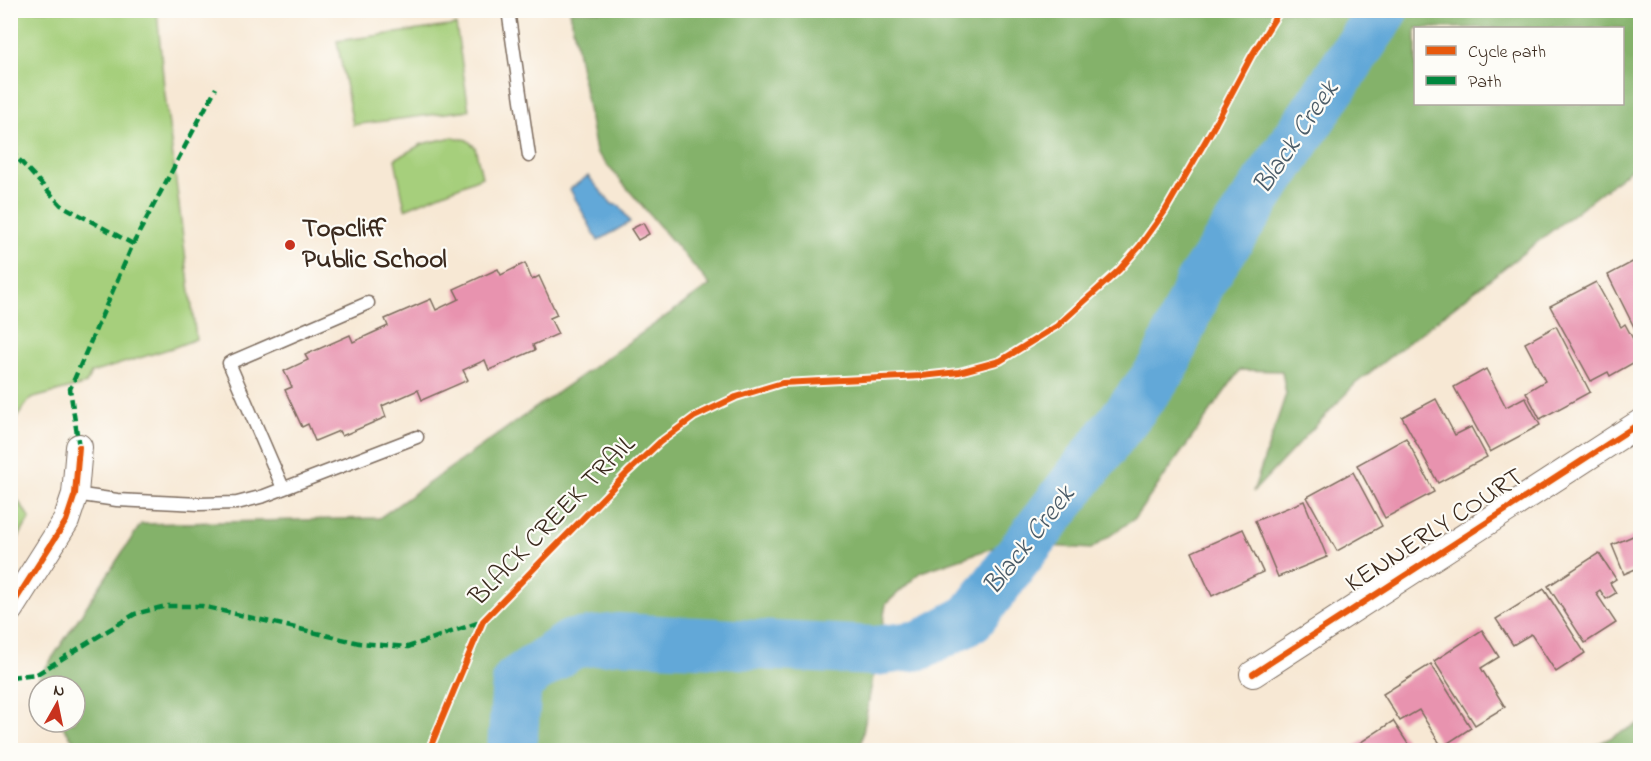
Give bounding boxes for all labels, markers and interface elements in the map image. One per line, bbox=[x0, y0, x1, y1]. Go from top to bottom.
legend bbox=[1414, 27, 1624, 105]
text: Cycle path bbox=[1468, 40, 1546, 66]
text: Path bbox=[1468, 70, 1502, 96]
water label: Black Creek bbox=[1244, 71, 1351, 203]
place label: Topcliff Public School bbox=[302, 210, 447, 280]
marker: Topcliff Public School bbox=[283, 238, 297, 252]
street label: BLACK CREEK TRAIL bbox=[460, 426, 645, 616]
street label: KENNERLY COURT bbox=[1338, 459, 1532, 603]
water label: Black Creek bbox=[974, 476, 1087, 605]
north arrow bbox=[27, 674, 87, 734]
text: N bbox=[52, 678, 66, 704]

